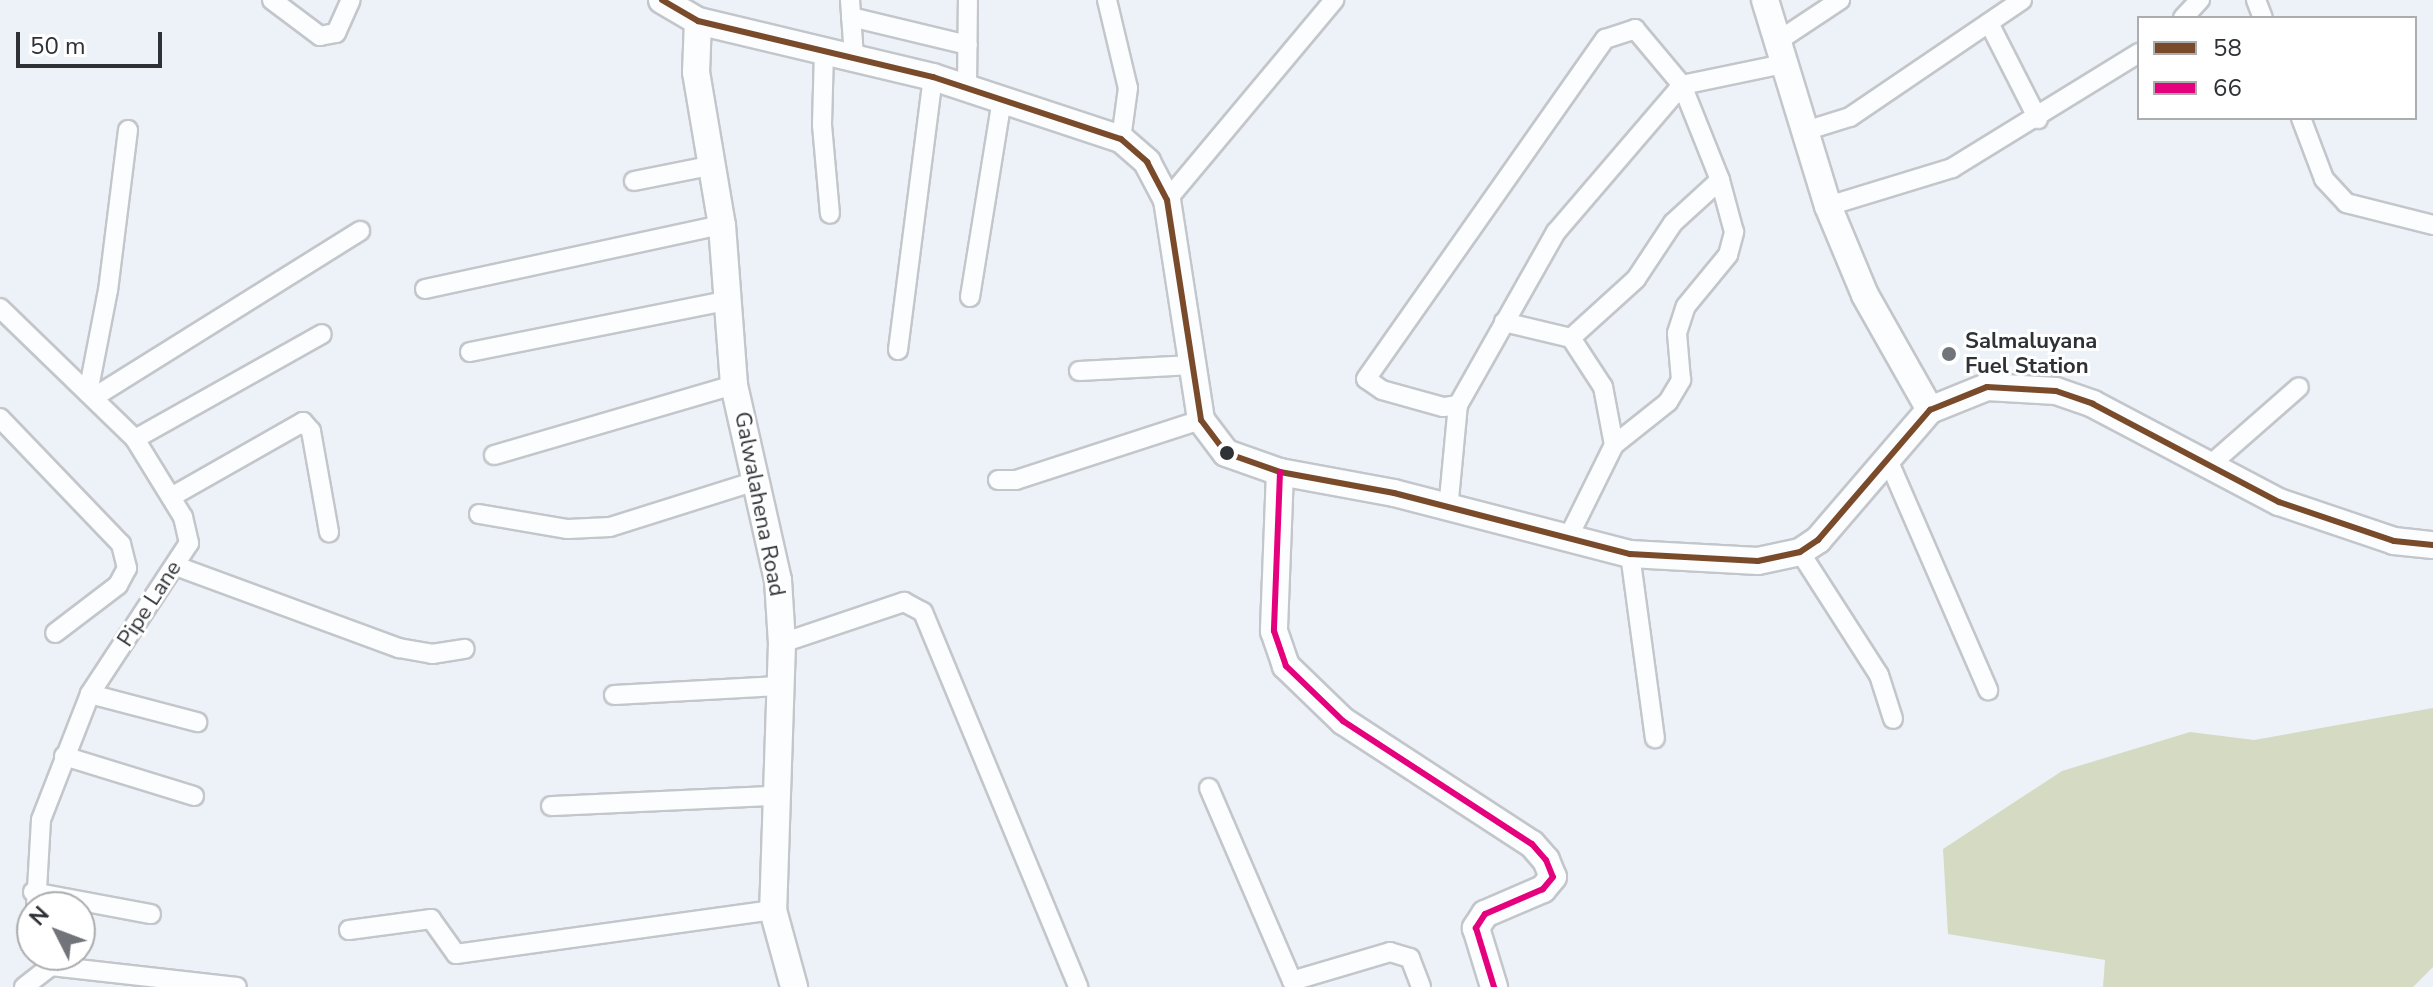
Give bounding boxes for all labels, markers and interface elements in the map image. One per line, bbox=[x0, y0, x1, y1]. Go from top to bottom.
scale bar bbox=[20, 16, 166, 66]
legend bbox=[2137, 16, 2417, 120]
text: 50 m bbox=[30, 30, 86, 62]
text: 58 bbox=[2213, 32, 2242, 64]
text: 66 bbox=[2213, 72, 2242, 104]
place label: Salmaluyana Fuel Station bbox=[1965, 328, 2097, 380]
marker: Salmaluyana Fuel Station bbox=[1940, 345, 1958, 363]
street label: Galwalahena Road bbox=[728, 410, 790, 598]
unlabelled marker bbox=[1219, 445, 1235, 461]
street label: Pipe Lane bbox=[113, 556, 187, 652]
north arrow bbox=[16, 891, 96, 971]
text: N bbox=[23, 900, 56, 932]

